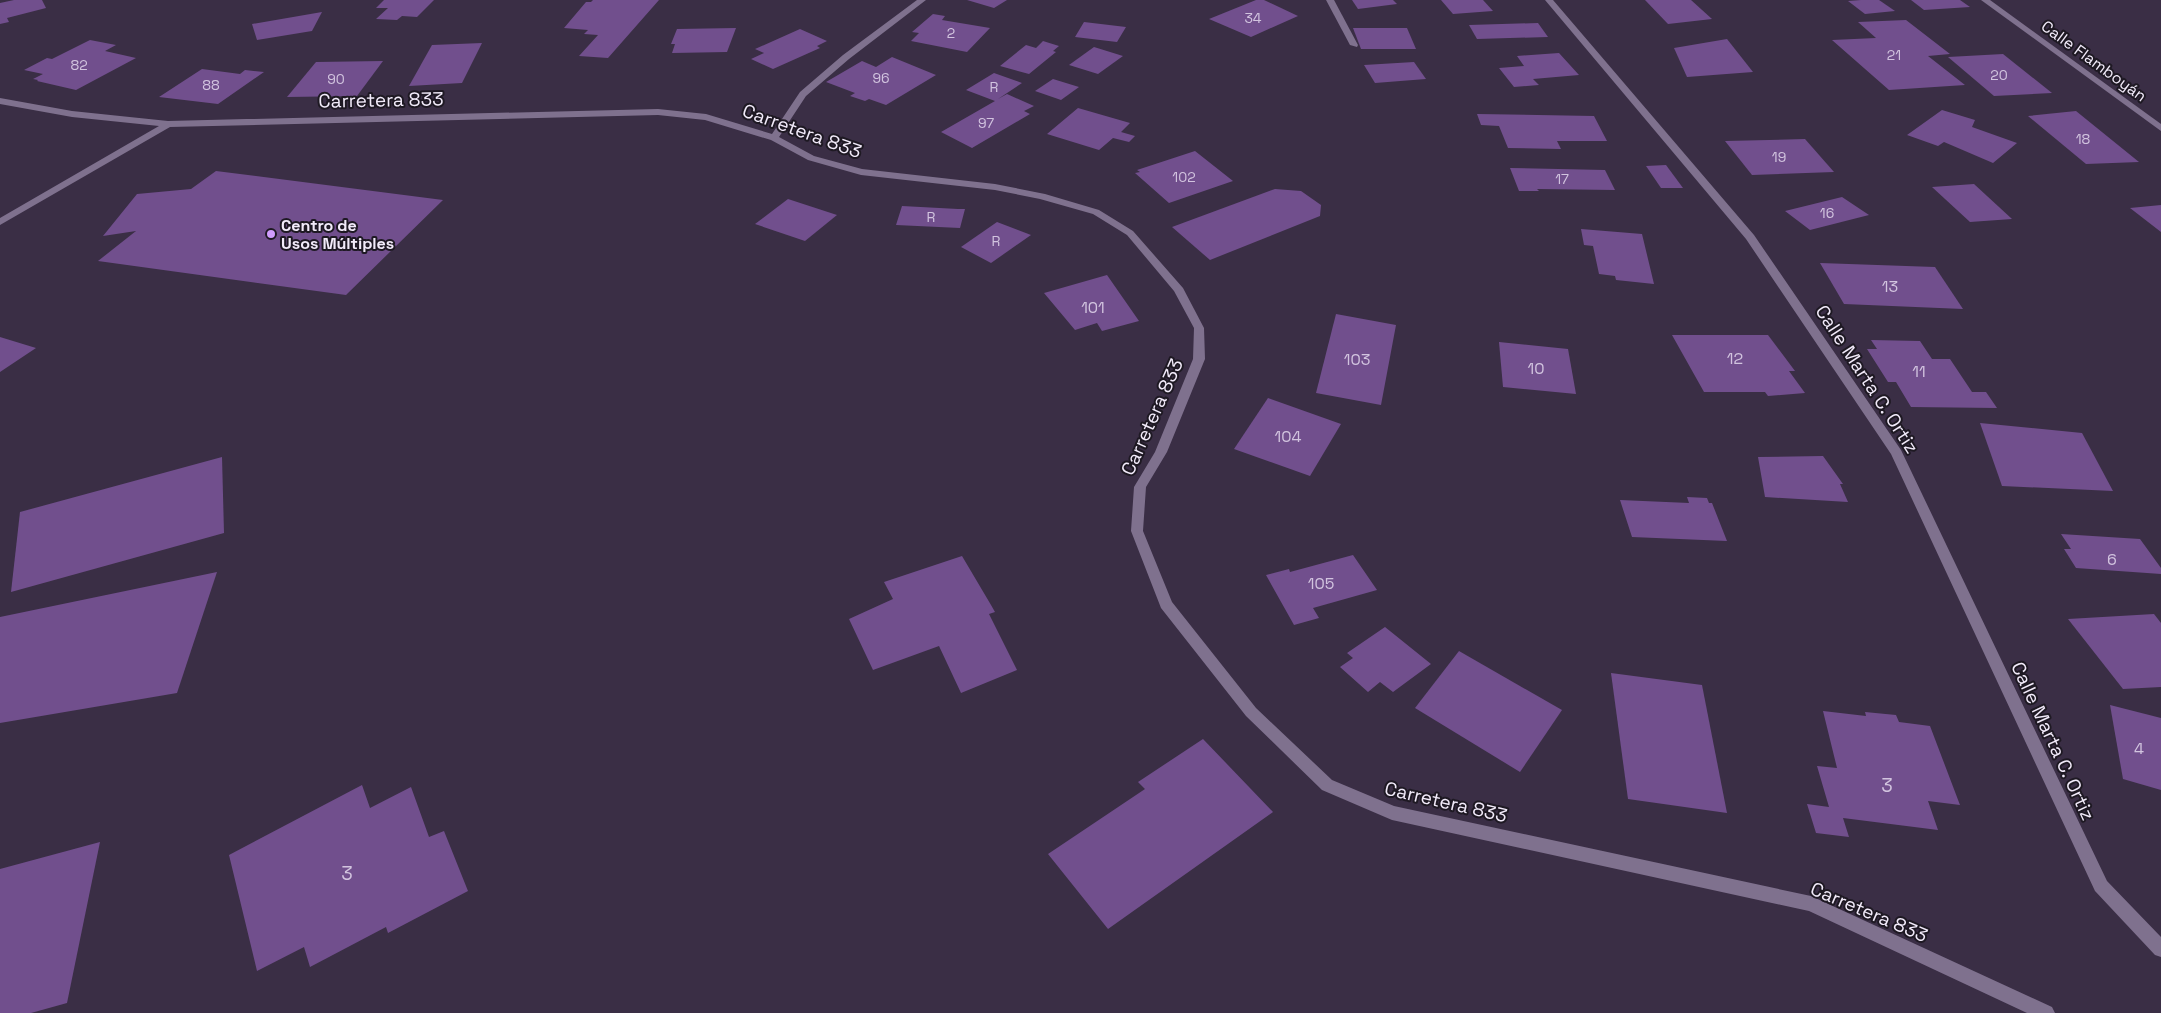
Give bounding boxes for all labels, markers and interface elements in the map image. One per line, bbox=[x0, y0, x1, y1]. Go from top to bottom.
house number: 34 bbox=[1244, 9, 1262, 27]
street label: Calle Flamboyán bbox=[2037, 16, 2151, 106]
house number: 2 bbox=[947, 24, 955, 42]
house number: 21 bbox=[1887, 46, 1901, 64]
house number: 82 bbox=[70, 56, 88, 74]
house number: 20 bbox=[1990, 66, 2008, 84]
house number: 96 bbox=[872, 69, 890, 87]
house number: 90 bbox=[327, 70, 345, 88]
house number: 88 bbox=[202, 76, 220, 94]
house number: R bbox=[990, 78, 999, 96]
street label: Carretera 833 bbox=[318, 86, 444, 114]
street label: Carretera 833 bbox=[739, 98, 865, 164]
house number: 97 bbox=[978, 114, 994, 132]
house number: 18 bbox=[2076, 130, 2091, 148]
house number: 19 bbox=[1772, 148, 1786, 166]
house number: 102 bbox=[1172, 168, 1196, 186]
house number: 17 bbox=[1555, 170, 1569, 188]
house number: 16 bbox=[1820, 204, 1834, 222]
house number: R bbox=[927, 208, 936, 226]
place label: Centro de Usos Múltiples bbox=[281, 215, 394, 254]
marker: Centro de Usos Múltiples bbox=[265, 228, 277, 240]
house number: R bbox=[992, 232, 1001, 250]
house number: 13 bbox=[1882, 276, 1898, 297]
house number: 101 bbox=[1081, 297, 1105, 318]
street label: Calle Marta C. Ortiz bbox=[1810, 300, 1924, 458]
house number: 12 bbox=[1727, 348, 1743, 369]
house number: 103 bbox=[1344, 349, 1370, 370]
street label: Carretera 833 bbox=[1115, 355, 1189, 479]
house number: 10 bbox=[1528, 358, 1544, 379]
house number: 11 bbox=[1912, 361, 1926, 382]
house number: 104 bbox=[1275, 426, 1301, 447]
house number: 6 bbox=[2107, 549, 2117, 570]
house number: 105 bbox=[1308, 573, 1334, 594]
street label: Calle Marta C. Ortiz bbox=[2005, 658, 2101, 824]
house number: 4 bbox=[2134, 738, 2144, 759]
house number: 3 bbox=[1881, 773, 1893, 798]
street label: Carretera 833 bbox=[1382, 776, 1510, 828]
house number: 3 bbox=[341, 861, 353, 886]
street label: Carretera 833 bbox=[1807, 876, 1931, 948]

